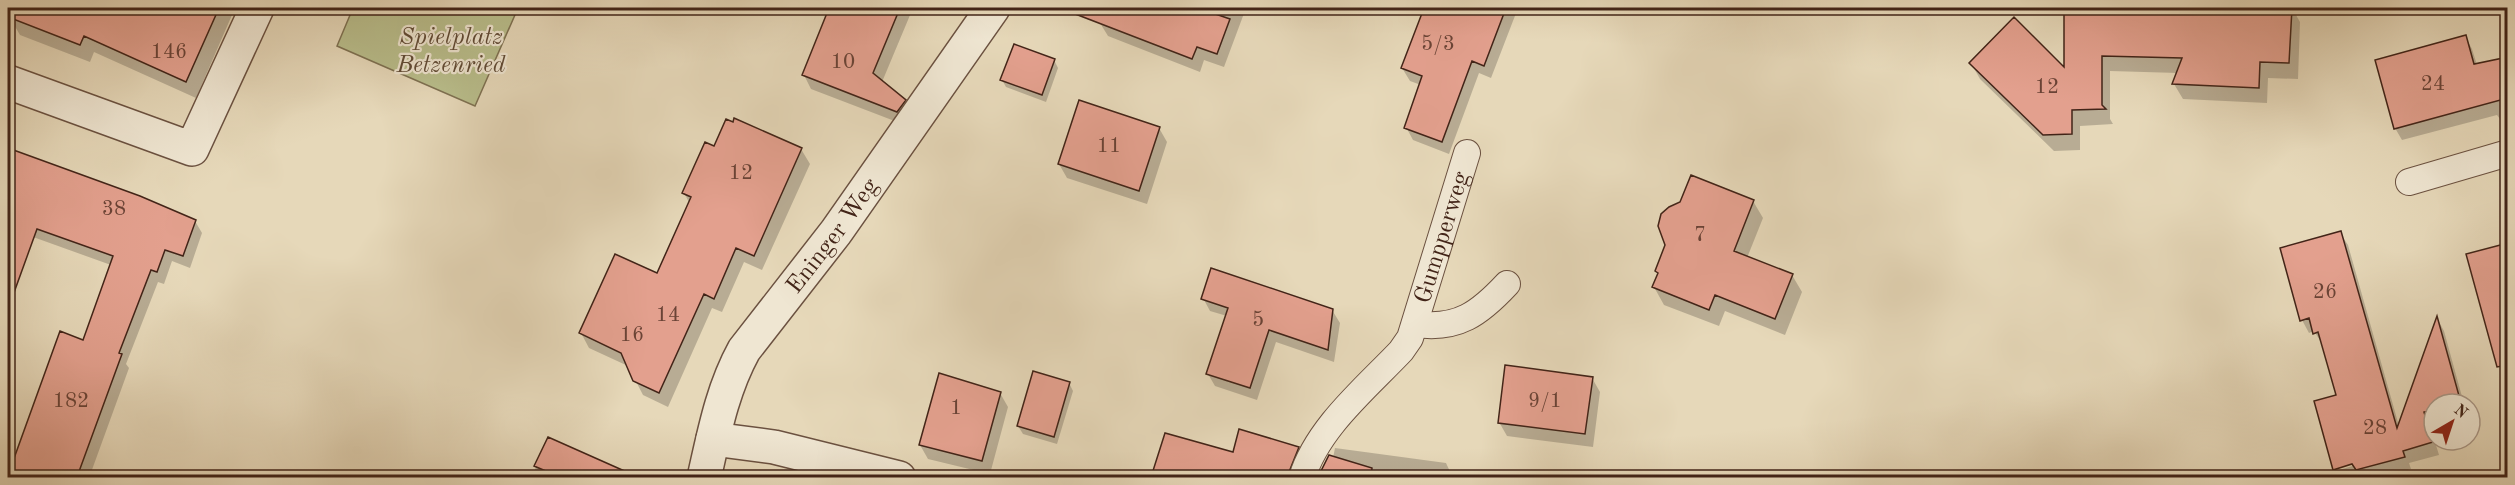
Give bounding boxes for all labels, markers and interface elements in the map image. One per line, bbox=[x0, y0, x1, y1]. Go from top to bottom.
park label: Spielplatz Betzenried bbox=[395, 26, 506, 78]
house number: 5/3 bbox=[1421, 34, 1455, 55]
house number: 146 bbox=[151, 42, 187, 63]
house number: 10 bbox=[831, 52, 855, 73]
house number: 24 bbox=[2421, 74, 2445, 95]
house number: 12 bbox=[2035, 77, 2059, 98]
house number: 11 bbox=[1097, 136, 1121, 157]
house number: 12 bbox=[729, 163, 753, 184]
street label: Gumpperweg bbox=[1411, 169, 1475, 306]
street label: Eninger Weg bbox=[783, 174, 884, 299]
house number: 38 bbox=[102, 199, 126, 220]
house number: 7 bbox=[1694, 225, 1706, 246]
house number: 26 bbox=[2313, 282, 2337, 303]
house number: 14 bbox=[656, 305, 680, 326]
house number: 5 bbox=[1252, 310, 1264, 331]
house number: 16 bbox=[620, 325, 644, 346]
house number: 182 bbox=[53, 391, 89, 412]
house number: 9/1 bbox=[1528, 391, 1562, 412]
north arrow bbox=[2422, 392, 2482, 452]
house number: 1 bbox=[950, 398, 962, 419]
text: N bbox=[2450, 402, 2471, 422]
house number: 28 bbox=[2363, 418, 2387, 439]

